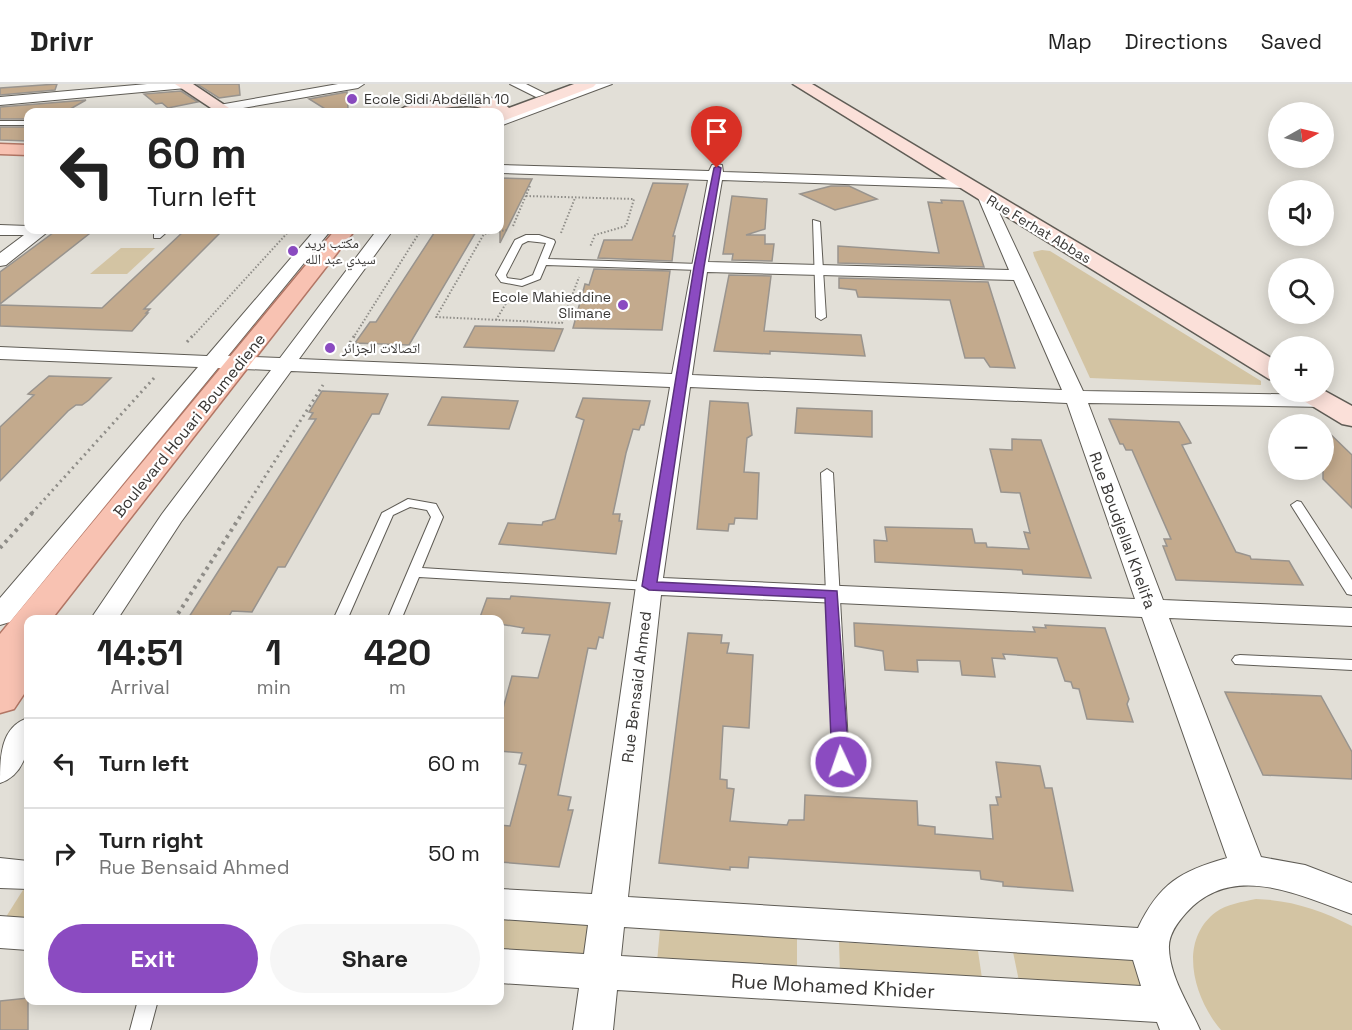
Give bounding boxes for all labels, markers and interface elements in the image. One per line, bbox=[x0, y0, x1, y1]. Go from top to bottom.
text: Drivr bbox=[30, 23, 94, 59]
text: Map bbox=[1048, 28, 1092, 55]
text: Directions bbox=[1125, 28, 1228, 55]
text: Saved bbox=[1261, 28, 1322, 55]
place label: Ecole Sidi Abdellah 10 bbox=[364, 90, 509, 108]
marker: Ecole Sidi Abdellah 10 bbox=[345, 92, 359, 106]
north arrow bbox=[1268, 102, 1334, 168]
map controls bbox=[1268, 102, 1334, 480]
pin bbox=[691, 106, 742, 168]
icon: arrive bbox=[700, 115, 733, 148]
text: 60 m bbox=[147, 127, 247, 180]
icon: left bbox=[48, 132, 126, 210]
text: Turn left bbox=[147, 179, 257, 214]
button: sound bbox=[1268, 180, 1334, 246]
street label: Rue Ferhat Abbas bbox=[984, 191, 1094, 267]
place label: مكتب بريد سيدي عبد الله bbox=[305, 234, 376, 271]
marker: مكتب بريد سيدي عبد الله bbox=[286, 244, 300, 258]
button: search bbox=[1268, 258, 1334, 324]
place label: Ecole Mahieddine Slimane bbox=[492, 288, 611, 322]
marker: Ecole Mahieddine Slimane bbox=[616, 298, 630, 312]
street label: Boulevard Houari Boumediene bbox=[109, 329, 270, 522]
button: + bbox=[1268, 336, 1334, 402]
place label: اتصالات الجزائر bbox=[341, 339, 420, 357]
marker: اتصالات الجزائر bbox=[323, 341, 337, 355]
button: − bbox=[1268, 414, 1334, 480]
street label: Rue Boudjellal Khelifa bbox=[1084, 449, 1161, 612]
street label: Rue Bensaid Ahmed bbox=[617, 610, 656, 764]
text: 14:51 bbox=[97, 630, 184, 676]
text: 1 bbox=[266, 630, 282, 676]
text: 420 bbox=[364, 630, 431, 676]
text: Arrival bbox=[111, 674, 170, 700]
text: min bbox=[257, 674, 291, 700]
text: m bbox=[389, 674, 406, 700]
position arrow bbox=[809, 730, 873, 794]
icon: left bbox=[48, 747, 81, 780]
text: Turn left bbox=[99, 749, 189, 777]
text: 60 m bbox=[428, 749, 480, 777]
text: Turn right bbox=[99, 826, 204, 854]
icon: right bbox=[48, 837, 81, 870]
text: 50 m bbox=[428, 839, 480, 867]
text: Rue Bensaid Ahmed bbox=[99, 854, 290, 880]
button: Exit bbox=[48, 924, 258, 993]
button: Share bbox=[270, 924, 480, 993]
street label: Rue Mohamed Khider bbox=[730, 968, 936, 1004]

